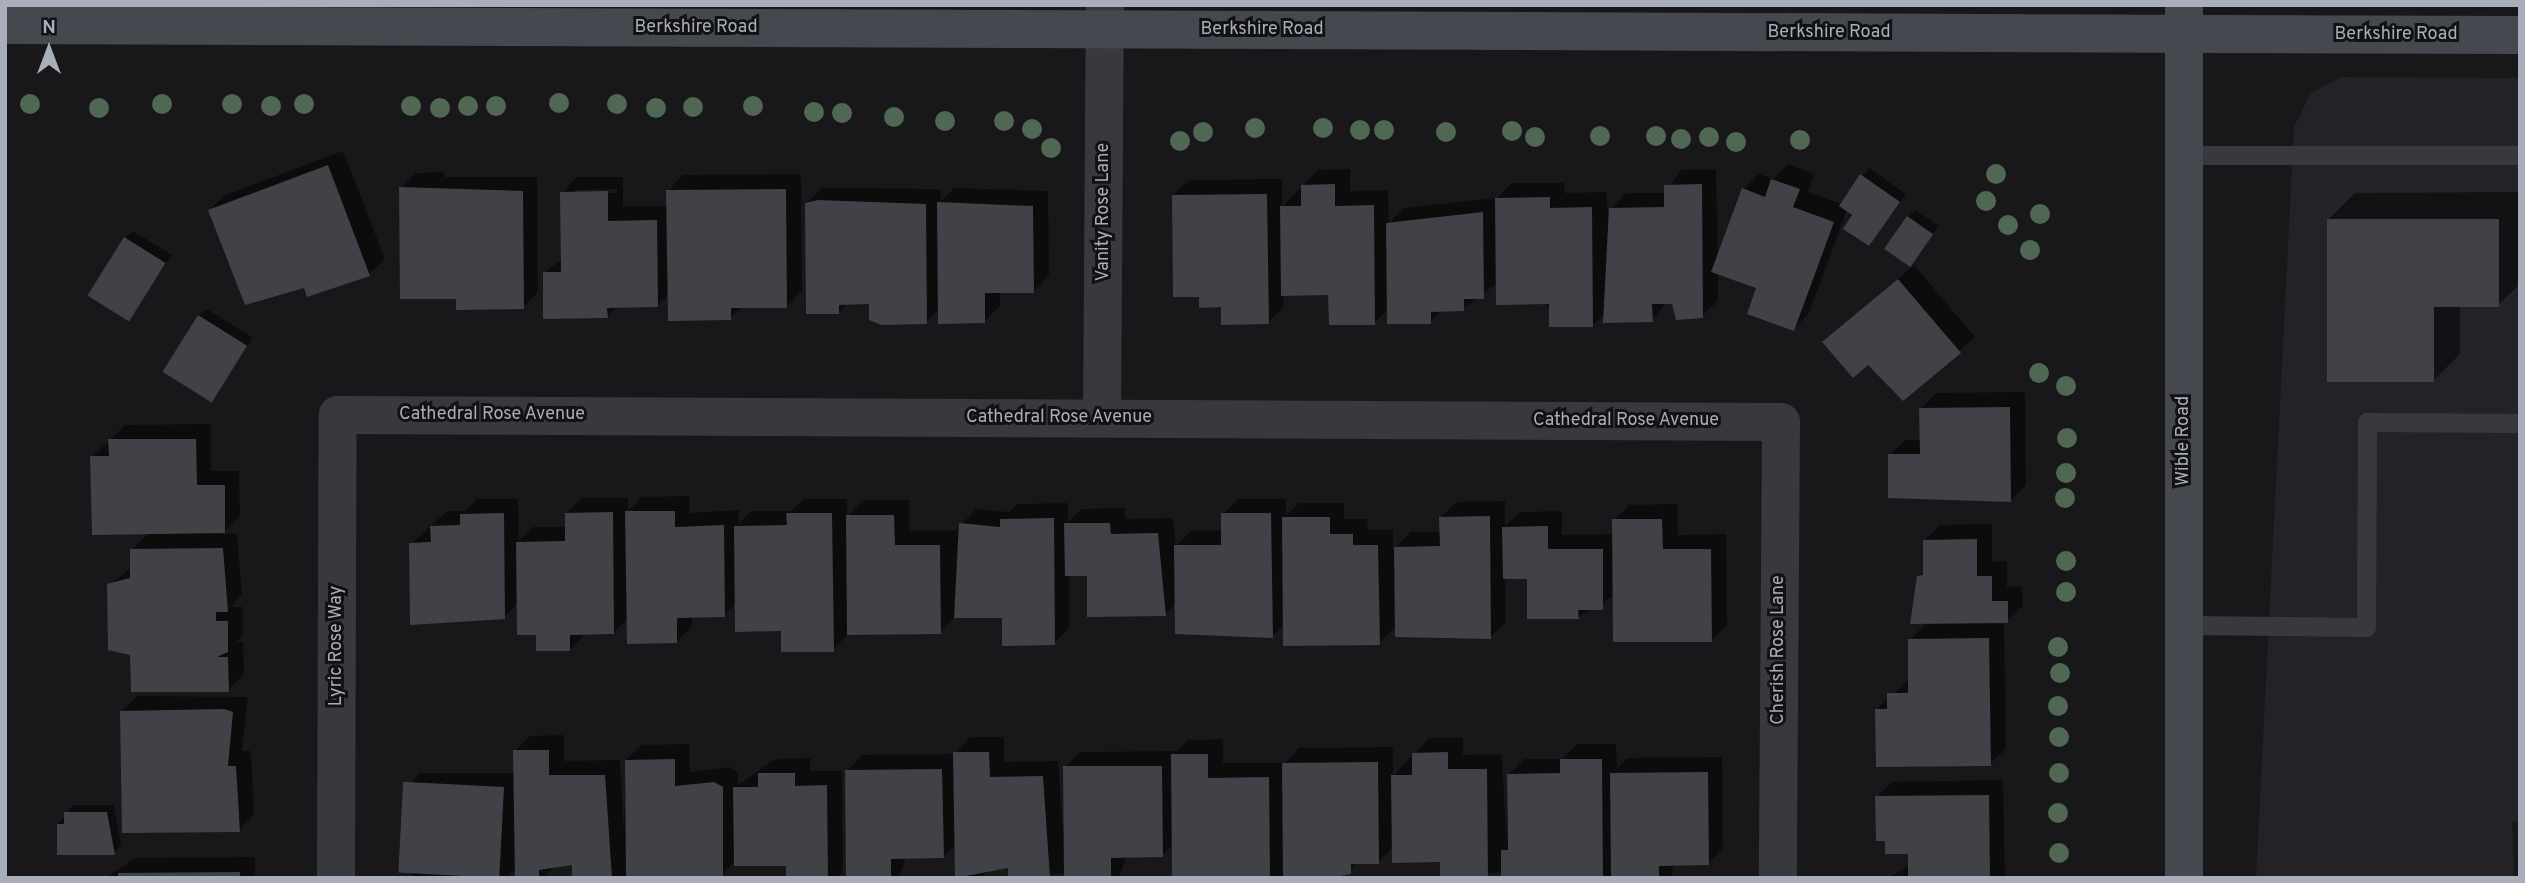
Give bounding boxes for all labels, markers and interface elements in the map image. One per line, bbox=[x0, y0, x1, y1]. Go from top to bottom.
north arrow bbox=[14, 14, 84, 84]
text: N bbox=[42, 16, 56, 40]
street label: Berkshire Road bbox=[634, 17, 758, 39]
street label: Berkshire Road bbox=[1200, 19, 1324, 41]
street label: Berkshire Road bbox=[1767, 22, 1891, 44]
street label: Berkshire Road bbox=[2334, 24, 2458, 46]
street label: Vanity Rose Lane bbox=[1093, 143, 1115, 281]
street label: Wible Road bbox=[2173, 396, 2195, 486]
street label: Cathedral Rose Avenue bbox=[399, 404, 585, 426]
street label: Cathedral Rose Avenue bbox=[966, 407, 1152, 429]
street label: Cathedral Rose Avenue bbox=[1533, 410, 1719, 432]
street label: Cherish Rose Lane bbox=[1768, 575, 1790, 725]
street label: Lyric Rose Way bbox=[326, 586, 348, 706]

